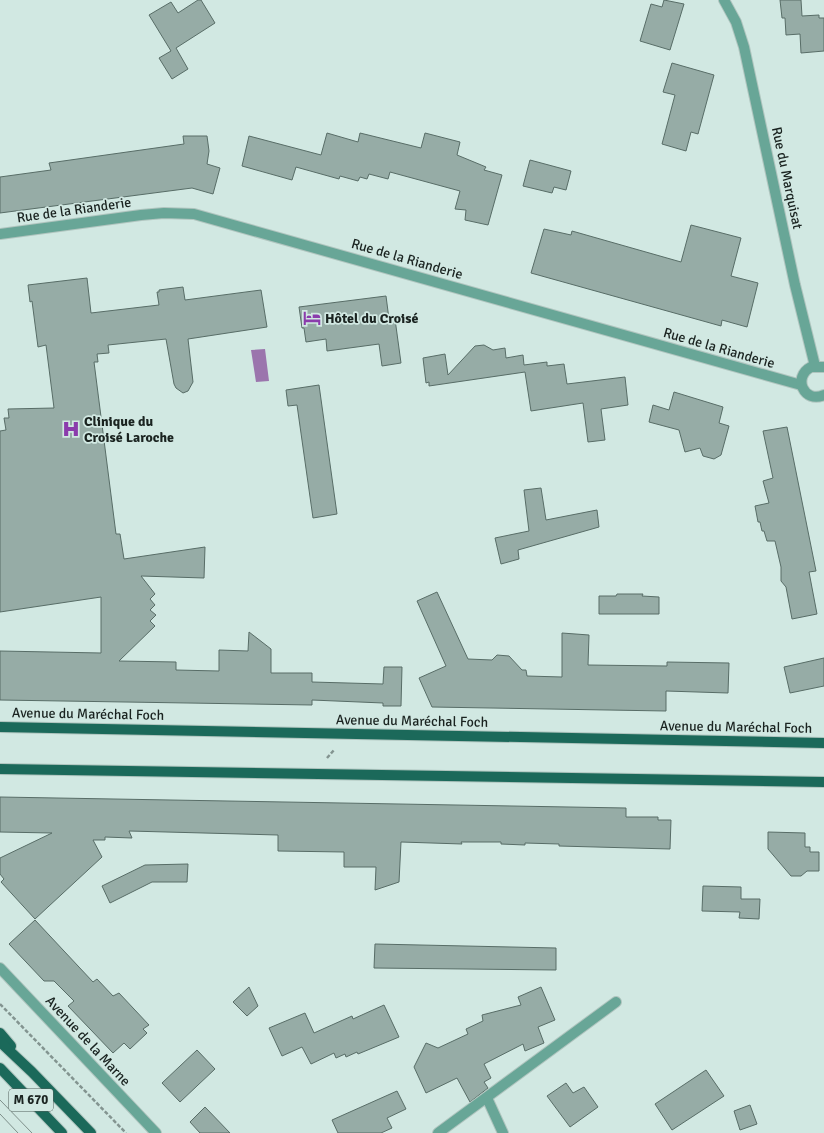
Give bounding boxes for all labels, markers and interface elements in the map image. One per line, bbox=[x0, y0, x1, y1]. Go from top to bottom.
street label: Rue du Marquisat bbox=[768, 125, 806, 231]
street label: Rue de la Rianderie bbox=[16, 194, 132, 226]
street label: Rue de la Rianderie bbox=[349, 235, 465, 283]
hotel icon: Hôtel du Croisé bbox=[302, 308, 322, 328]
place label: Hôtel du Croisé bbox=[325, 310, 418, 327]
street label: Rue de la Rianderie bbox=[661, 324, 777, 372]
place label: Clinique du Croisé Laroche bbox=[84, 413, 174, 446]
hospital icon: Clinique du Croisé Laroche bbox=[61, 419, 81, 439]
street label: Avenue du Maréchal Foch bbox=[12, 704, 164, 724]
street label: Avenue du Maréchal Foch bbox=[336, 711, 488, 731]
street label: Avenue du Maréchal Foch bbox=[660, 717, 812, 737]
street label: Avenue de la Marne bbox=[42, 992, 134, 1090]
road number: M 670 bbox=[9, 1089, 53, 1111]

